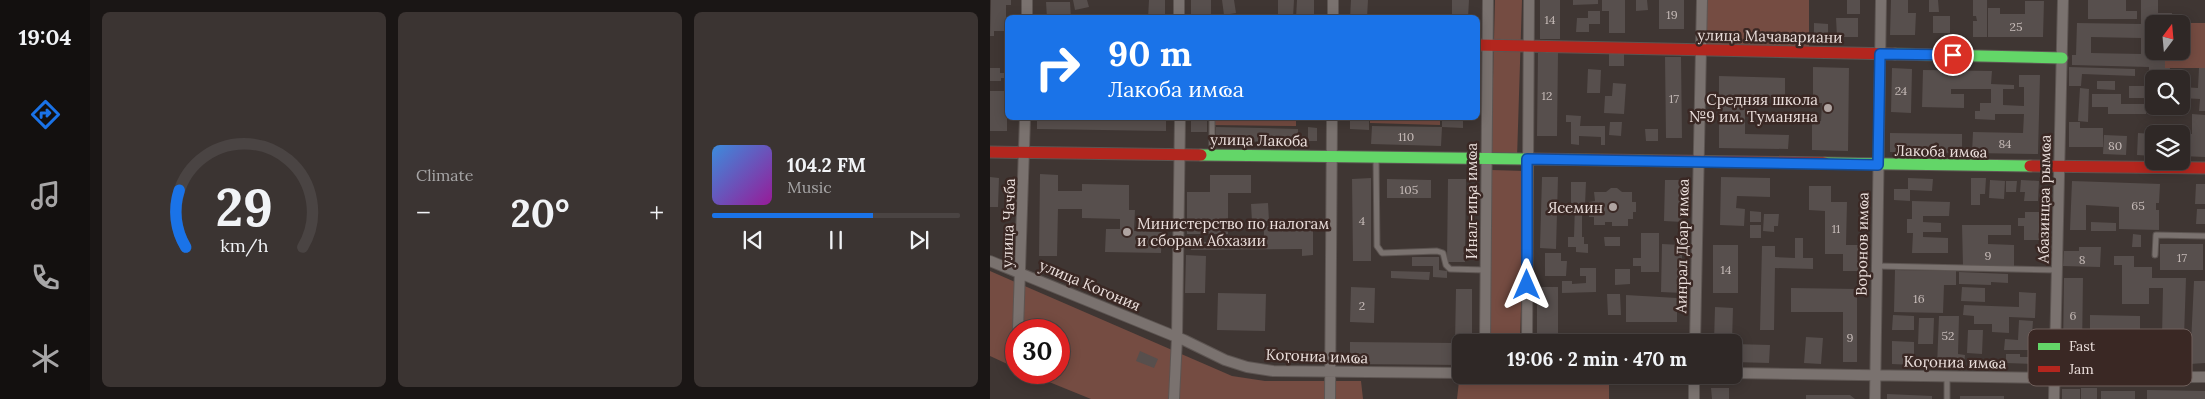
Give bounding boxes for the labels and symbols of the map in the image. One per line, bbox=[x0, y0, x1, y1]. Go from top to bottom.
house number: 19 bbox=[1666, 7, 1678, 22]
house number: 14 bbox=[1545, 12, 1556, 27]
north arrow bbox=[2145, 15, 2190, 60]
house number: 25 bbox=[2010, 19, 2022, 34]
street label: улица Мачавариани bbox=[1697, 25, 1843, 47]
pin bbox=[1932, 34, 1974, 76]
house number: 24 bbox=[1895, 83, 1908, 98]
house number: 12 bbox=[1542, 88, 1552, 103]
place label: Средняя школа №9 им. Туманяна bbox=[1689, 90, 1818, 126]
house number: 17 bbox=[1669, 91, 1679, 106]
marker: Средняя школа №9 им. Туманяна bbox=[1822, 102, 1834, 114]
house number: 110 bbox=[1398, 129, 1414, 144]
street label: улица Лакоба bbox=[1210, 130, 1308, 150]
street label: Абазинцәа рымҩа bbox=[2033, 134, 2055, 264]
house number: 84 bbox=[1998, 136, 2012, 151]
house number: 80 bbox=[2108, 138, 2122, 153]
street label: Лакоба имҩа bbox=[1894, 141, 1988, 161]
street label: Инал-иҧа имҩа bbox=[1462, 143, 1481, 259]
street label: улица Чачба bbox=[997, 178, 1019, 268]
street label: Аинрал Дбар имҩа bbox=[1671, 178, 1693, 315]
house number: 105 bbox=[1400, 182, 1418, 197]
street label: Воронов имҩа bbox=[1852, 192, 1872, 296]
place label: Ясемин bbox=[1547, 198, 1603, 217]
house number: 65 bbox=[2131, 198, 2145, 213]
marker: Ясемин bbox=[1607, 201, 1619, 213]
house number: 4 bbox=[1359, 213, 1366, 228]
place label: Министерство по налогам и сборам Абхазии bbox=[1137, 214, 1329, 250]
house number: 11 bbox=[1832, 221, 1840, 236]
marker: Министерство по налогам и сборам Абхазии bbox=[1121, 226, 1133, 238]
house number: 9 bbox=[1985, 248, 1992, 263]
house number: 17 bbox=[2177, 250, 2187, 265]
house number: 8 bbox=[2079, 252, 2086, 267]
street label: улица Когония bbox=[1037, 255, 1143, 315]
position arrow bbox=[1500, 258, 1552, 310]
house number: 14 bbox=[1721, 262, 1732, 277]
house number: 16 bbox=[1913, 291, 1925, 306]
house number: 2 bbox=[1359, 298, 1365, 313]
house number: 6 bbox=[2070, 308, 2077, 323]
speed limit sign: 30 bbox=[1005, 319, 1070, 384]
house number: 52 bbox=[1942, 328, 1954, 343]
legend bbox=[2028, 329, 2192, 386]
house number: 9 bbox=[1847, 330, 1854, 345]
text: Fast bbox=[2069, 337, 2096, 355]
street label: Коӷониа имҩа bbox=[1265, 345, 1369, 367]
street label: Коӷониа имҩа bbox=[1904, 352, 2007, 372]
text: Jam bbox=[2068, 360, 2094, 378]

